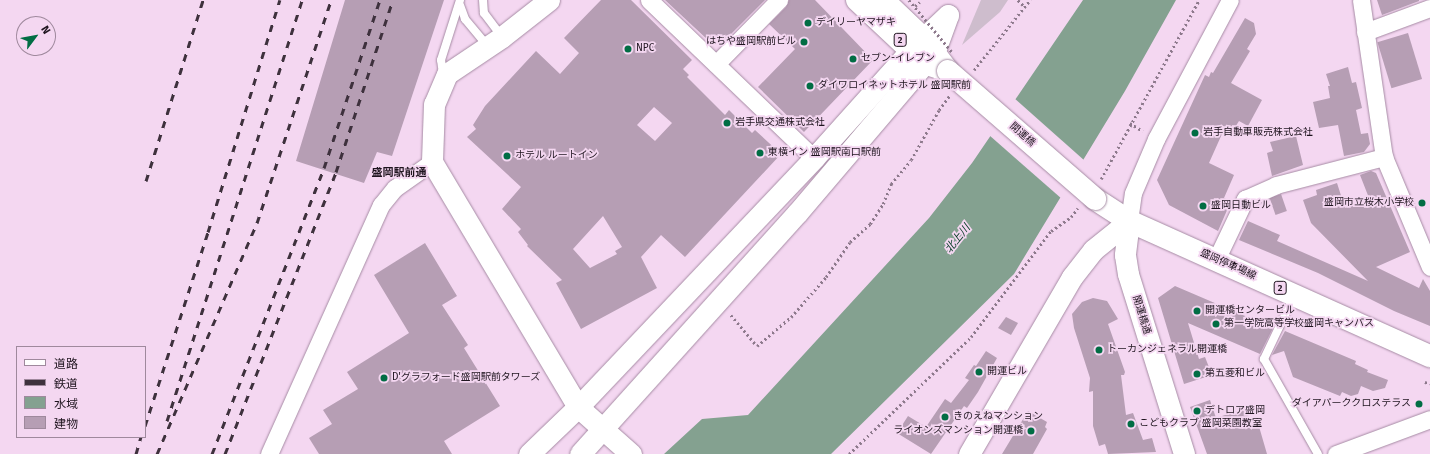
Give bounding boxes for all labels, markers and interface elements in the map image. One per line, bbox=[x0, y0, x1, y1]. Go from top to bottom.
north arrow bbox=[16, 16, 56, 56]
place label: デイリーヤマザキ bbox=[816, 17, 896, 29]
marker: デイリーヤマザキ bbox=[803, 18, 813, 28]
text: N bbox=[38, 23, 53, 36]
road number: 2 bbox=[893, 33, 907, 47]
place label: はちや盛岡駅前ビル bbox=[706, 36, 796, 48]
marker: はちや盛岡駅前ビル bbox=[799, 37, 809, 47]
place label: NPC bbox=[636, 43, 654, 55]
marker: NPC bbox=[623, 44, 633, 54]
place label: セブン-イレブン bbox=[861, 53, 935, 65]
marker: セブン-イレブン bbox=[848, 54, 858, 64]
place label: ダイワロイネットホテル 盛岡駅前 bbox=[818, 80, 971, 92]
marker: ダイワロイネットホテル 盛岡駅前 bbox=[805, 81, 815, 91]
place label: 岩手県交通株式会社 bbox=[735, 117, 825, 129]
marker: 岩手県交通株式会社 bbox=[722, 118, 732, 128]
street label: 開運橋 bbox=[1007, 121, 1037, 149]
place label: 岩手自動車販売株式会社 bbox=[1203, 127, 1313, 139]
marker: 岩手自動車販売株式会社 bbox=[1190, 128, 1200, 138]
place label: 東横イン 盛岡駅南口駅前 bbox=[768, 147, 881, 159]
marker: 東横イン 盛岡駅南口駅前 bbox=[755, 148, 765, 158]
place label: ホテル ルートイン bbox=[515, 150, 598, 162]
marker: ホテル ルートイン bbox=[502, 151, 512, 161]
district label: 盛岡駅前通 bbox=[372, 166, 426, 180]
place label: 盛岡市立桜木小学校 bbox=[1324, 197, 1414, 209]
marker: 盛岡市立桜木小学校 bbox=[1417, 198, 1427, 208]
place label: 盛岡日動ビル bbox=[1211, 200, 1271, 212]
marker: 盛岡日動ビル bbox=[1198, 201, 1208, 211]
water label: 北上川 bbox=[942, 222, 974, 256]
street label: 盛岡停車場線 bbox=[1198, 247, 1258, 283]
road number: 2 bbox=[1273, 281, 1287, 295]
street label: 開運橋通 bbox=[1129, 294, 1153, 336]
place label: 開運橋センタービル bbox=[1205, 305, 1295, 317]
marker: 開運橋センタービル bbox=[1192, 306, 1202, 316]
place label: 第一学院高等学校盛岡キャンパス bbox=[1224, 318, 1374, 330]
marker: 第一学院高等学校盛岡キャンパス bbox=[1211, 319, 1221, 329]
place label: トーカンジェネラル開運橋 bbox=[1107, 344, 1227, 356]
marker: トーカンジェネラル開運橋 bbox=[1094, 345, 1104, 355]
legend bbox=[16, 346, 146, 438]
text: 道路 bbox=[54, 357, 78, 371]
place label: 開運ビル bbox=[987, 366, 1027, 378]
marker: 開運ビル bbox=[974, 367, 984, 377]
place label: 第五菱和ビル bbox=[1205, 368, 1265, 380]
marker: 第五菱和ビル bbox=[1192, 369, 1202, 379]
place label: D'グラフォード盛岡駅前タワーズ bbox=[392, 372, 541, 384]
marker: D'グラフォード盛岡駅前タワーズ bbox=[379, 373, 389, 383]
text: 鉄道 bbox=[54, 377, 78, 391]
text: 水域 bbox=[54, 397, 78, 411]
place label: ダイアパーククロステラス bbox=[1291, 398, 1411, 410]
marker: ダイアパーククロステラス bbox=[1414, 399, 1424, 409]
place label: デトロア盛岡 bbox=[1205, 405, 1265, 417]
marker: デトロア盛岡 bbox=[1192, 406, 1202, 416]
place label: きのえねマンション bbox=[953, 411, 1043, 423]
marker: きのえねマンション bbox=[940, 412, 950, 422]
text: 建物 bbox=[54, 417, 78, 431]
place label: こどもクラブ 盛岡菜園教室 bbox=[1139, 418, 1262, 430]
marker: こどもクラブ 盛岡菜園教室 bbox=[1126, 419, 1136, 429]
place label: ライオンズマンション開運橋 bbox=[893, 425, 1023, 437]
marker: ライオンズマンション開運橋 bbox=[1026, 426, 1036, 436]

